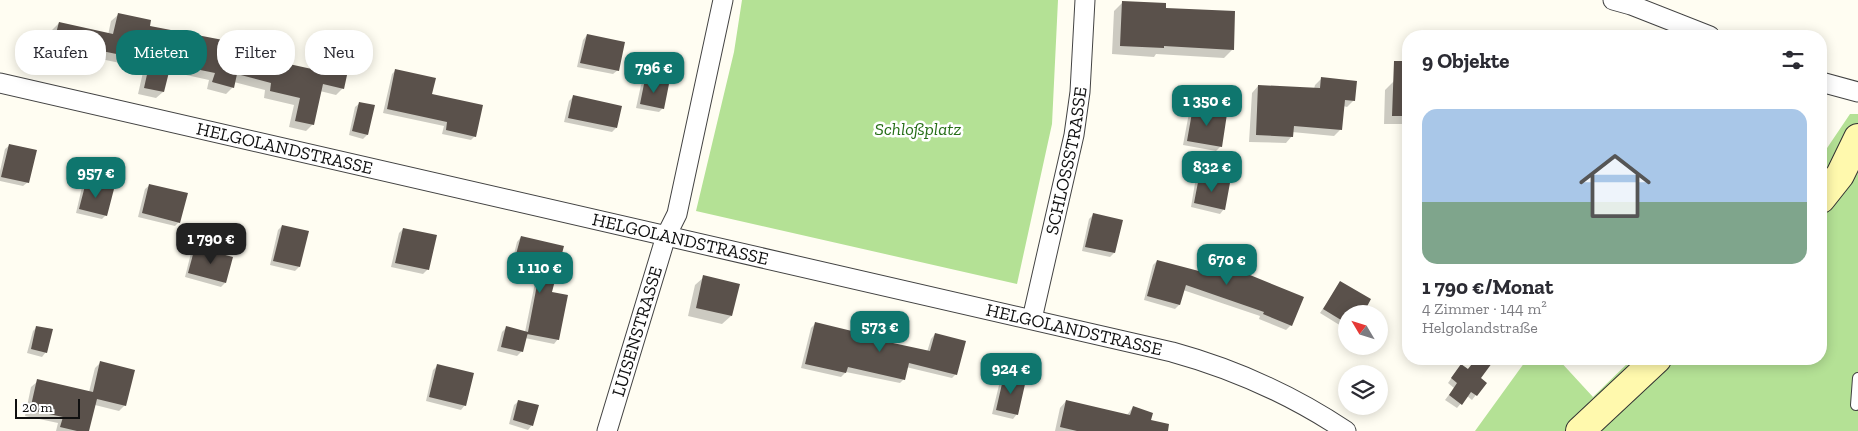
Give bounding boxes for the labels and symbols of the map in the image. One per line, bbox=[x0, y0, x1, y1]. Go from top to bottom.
pin: 796 € bbox=[619, 52, 689, 94]
pin: 1 350 € bbox=[1161, 84, 1253, 127]
street label: SCHLOSSSTRASSE bbox=[1041, 85, 1092, 237]
street label: HELGOLANDSTRASSE bbox=[194, 117, 375, 179]
park label: Schloßplatz bbox=[874, 118, 962, 140]
pin: 832 € bbox=[1177, 150, 1247, 193]
pin: 957 € bbox=[61, 156, 131, 199]
street label: HELGOLANDSTRASSE bbox=[590, 208, 771, 270]
pin: 1 790 € bbox=[165, 222, 257, 265]
pin: 670 € bbox=[1192, 244, 1262, 286]
pin: 1 110 € bbox=[494, 252, 586, 294]
street label: LUISENSTRASSE bbox=[607, 264, 667, 399]
street label: HELGOLANDSTRASSE bbox=[984, 299, 1164, 360]
north arrow bbox=[1338, 305, 1388, 355]
pin: 573 € bbox=[845, 310, 915, 353]
pin: 924 € bbox=[976, 352, 1046, 395]
scale bar bbox=[15, 396, 80, 419]

